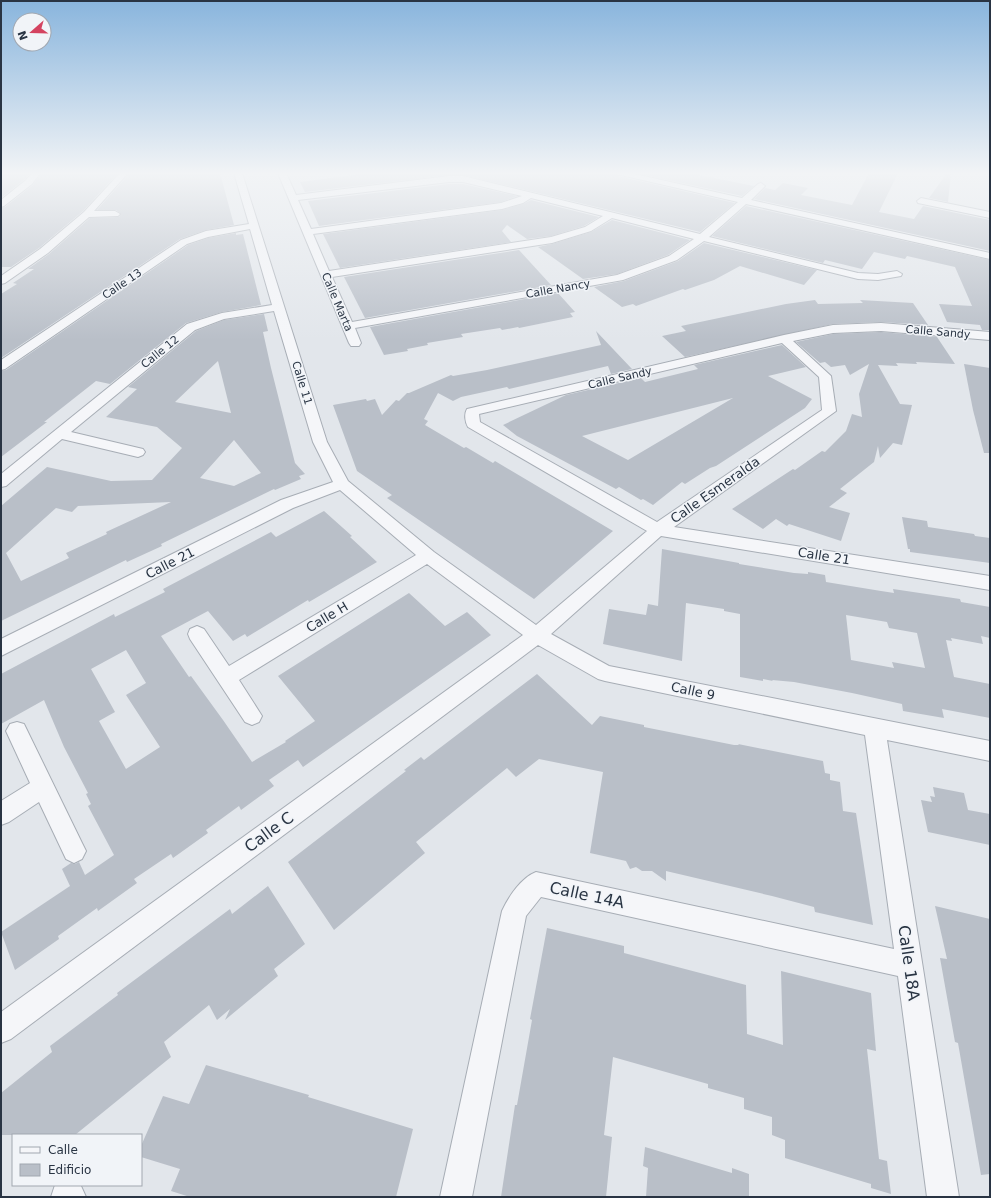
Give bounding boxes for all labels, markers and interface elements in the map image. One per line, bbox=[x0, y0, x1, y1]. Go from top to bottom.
north arrow bbox=[12, 12, 52, 52]
text: N bbox=[15, 29, 31, 42]
street label: Calle 13 bbox=[100, 266, 144, 302]
street label: Calle Marta bbox=[319, 271, 355, 333]
street label: Calle Nancy bbox=[525, 277, 592, 301]
street label: Calle Sandy bbox=[905, 323, 971, 341]
street label: Calle 12 bbox=[139, 333, 181, 371]
street label: Calle 11 bbox=[289, 360, 315, 406]
street label: Calle Sandy bbox=[587, 364, 654, 392]
street label: Calle Esmeralda bbox=[668, 454, 762, 526]
street label: Calle 21 bbox=[143, 544, 197, 582]
street label: Calle 21 bbox=[797, 544, 851, 568]
street label: Calle H bbox=[303, 599, 351, 635]
street label: Calle 9 bbox=[670, 679, 716, 703]
street label: Calle C bbox=[241, 808, 297, 856]
street label: Calle 14A bbox=[548, 878, 626, 912]
street label: Calle 18A bbox=[894, 924, 924, 1002]
legend bbox=[12, 1134, 142, 1186]
text: Calle bbox=[48, 1143, 78, 1157]
text: Edificio bbox=[48, 1163, 91, 1177]

